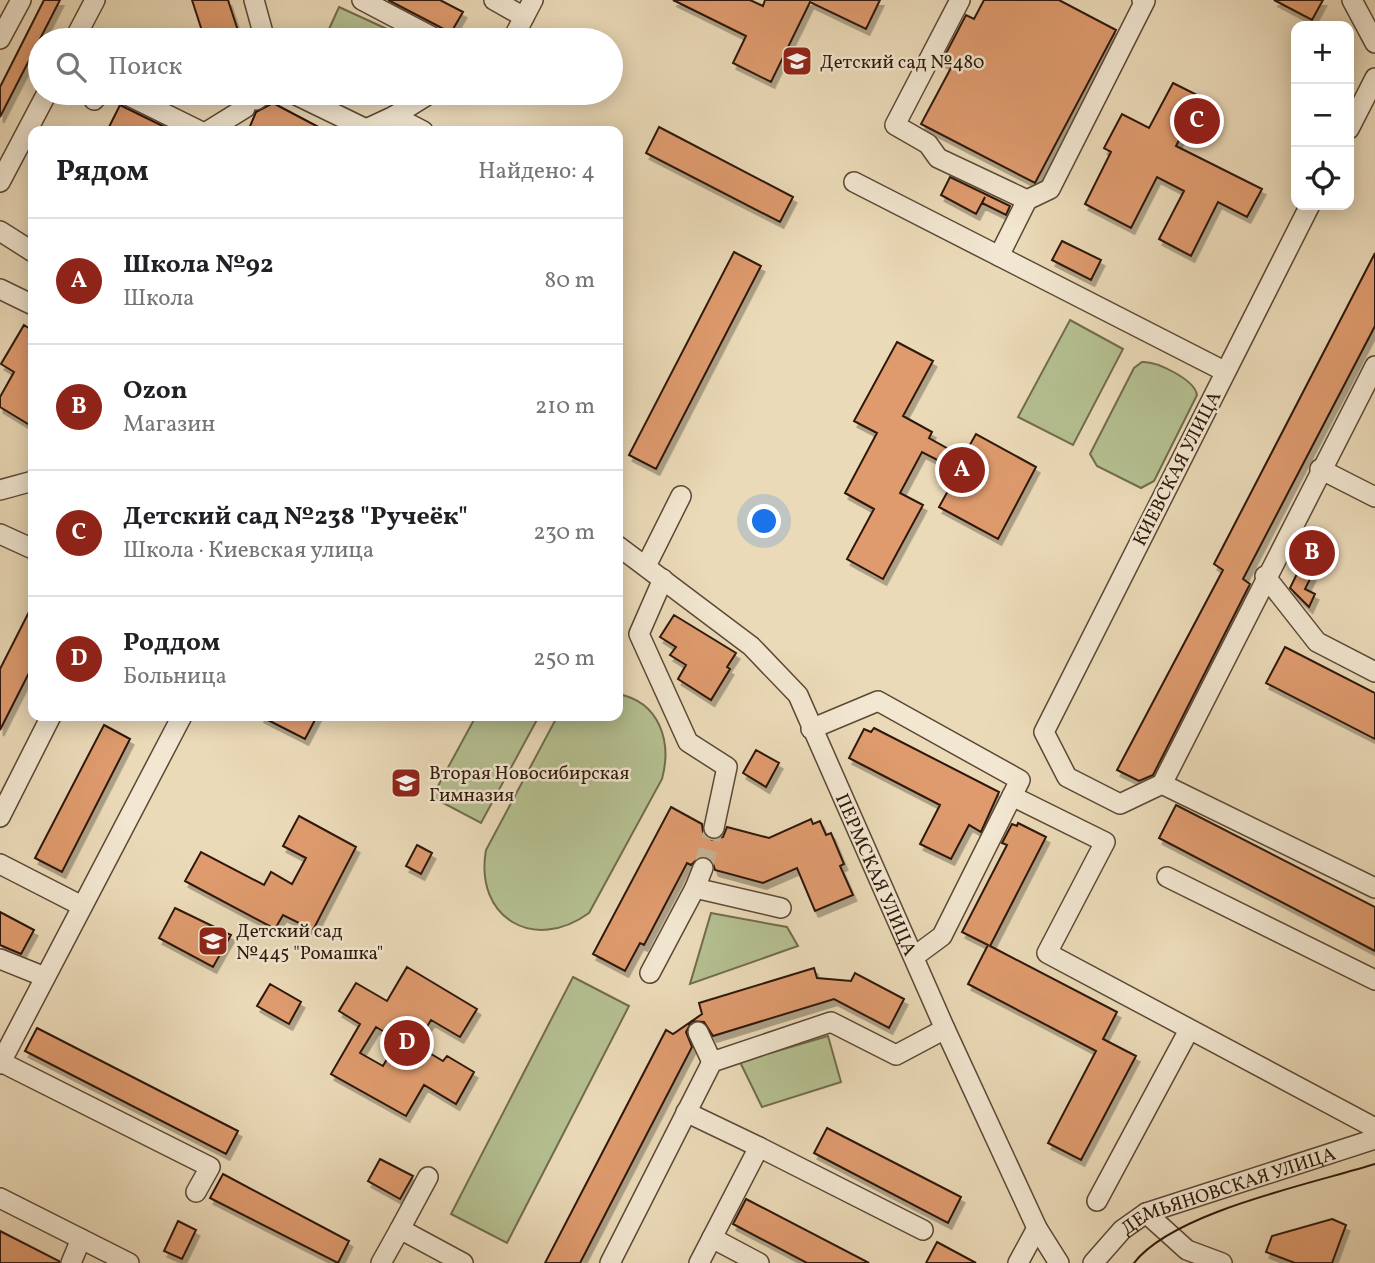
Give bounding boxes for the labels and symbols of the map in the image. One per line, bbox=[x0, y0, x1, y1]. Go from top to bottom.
school or university icon: Детский сад №480 bbox=[780, 44, 814, 78]
place label: Детский сад №480 bbox=[820, 50, 984, 76]
pin: C bbox=[1174, 95, 1220, 147]
street label: КИЕВСКАЯ УЛИЦА bbox=[1127, 387, 1228, 551]
pin: A bbox=[939, 444, 985, 496]
your location bbox=[747, 504, 781, 538]
pin: B bbox=[1289, 527, 1335, 579]
place label: Вторая Новосибирская Гимназия bbox=[429, 761, 629, 809]
school or university icon: Вторая Новосибирская Гимназия bbox=[389, 766, 423, 800]
street label: ПЕРМСКАЯ УЛИЦА bbox=[828, 790, 922, 960]
place label: Детский сад №445 "Ромашка" bbox=[236, 919, 383, 967]
school or university icon: Детский сад №445 "Ромашка" bbox=[196, 924, 230, 958]
pin: D bbox=[384, 1017, 430, 1069]
street label: ДЕМЬЯНОВСКАЯ УЛИЦА bbox=[1116, 1142, 1339, 1242]

